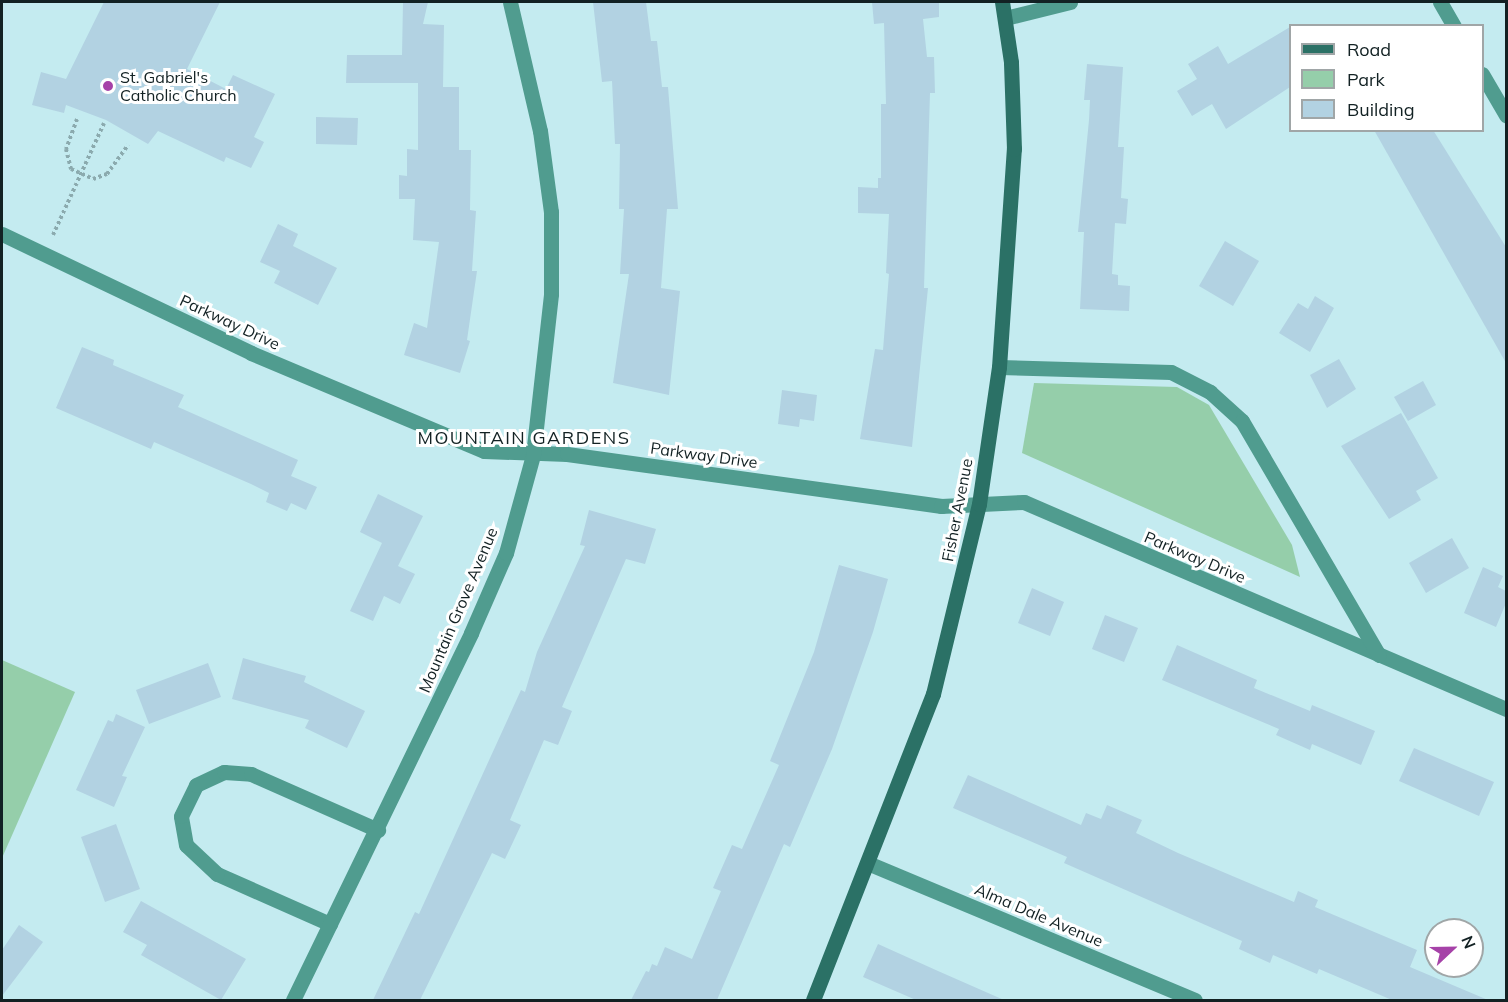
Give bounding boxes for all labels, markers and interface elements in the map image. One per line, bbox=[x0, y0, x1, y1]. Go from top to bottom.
legend bbox=[1289, 24, 1484, 132]
text: Road bbox=[1347, 38, 1391, 61]
place label: St. Gabriel's Catholic Church bbox=[120, 67, 237, 105]
text: Park bbox=[1347, 68, 1385, 91]
marker: St. Gabriel's Catholic Church bbox=[101, 79, 115, 93]
text: Building bbox=[1347, 98, 1415, 121]
street label: Parkway Drive bbox=[177, 290, 283, 354]
district label: MOUNTAIN GARDENS bbox=[418, 427, 630, 449]
street label: Parkway Drive bbox=[649, 438, 759, 472]
street label: Fisher Avenue bbox=[938, 457, 976, 563]
street label: Mountain Grove Avenue bbox=[414, 525, 502, 695]
street label: Parkway Drive bbox=[1142, 527, 1248, 587]
street label: Alma Dale Avenue bbox=[972, 879, 1106, 951]
north arrow bbox=[1424, 918, 1484, 978]
text: N bbox=[1457, 933, 1480, 951]

